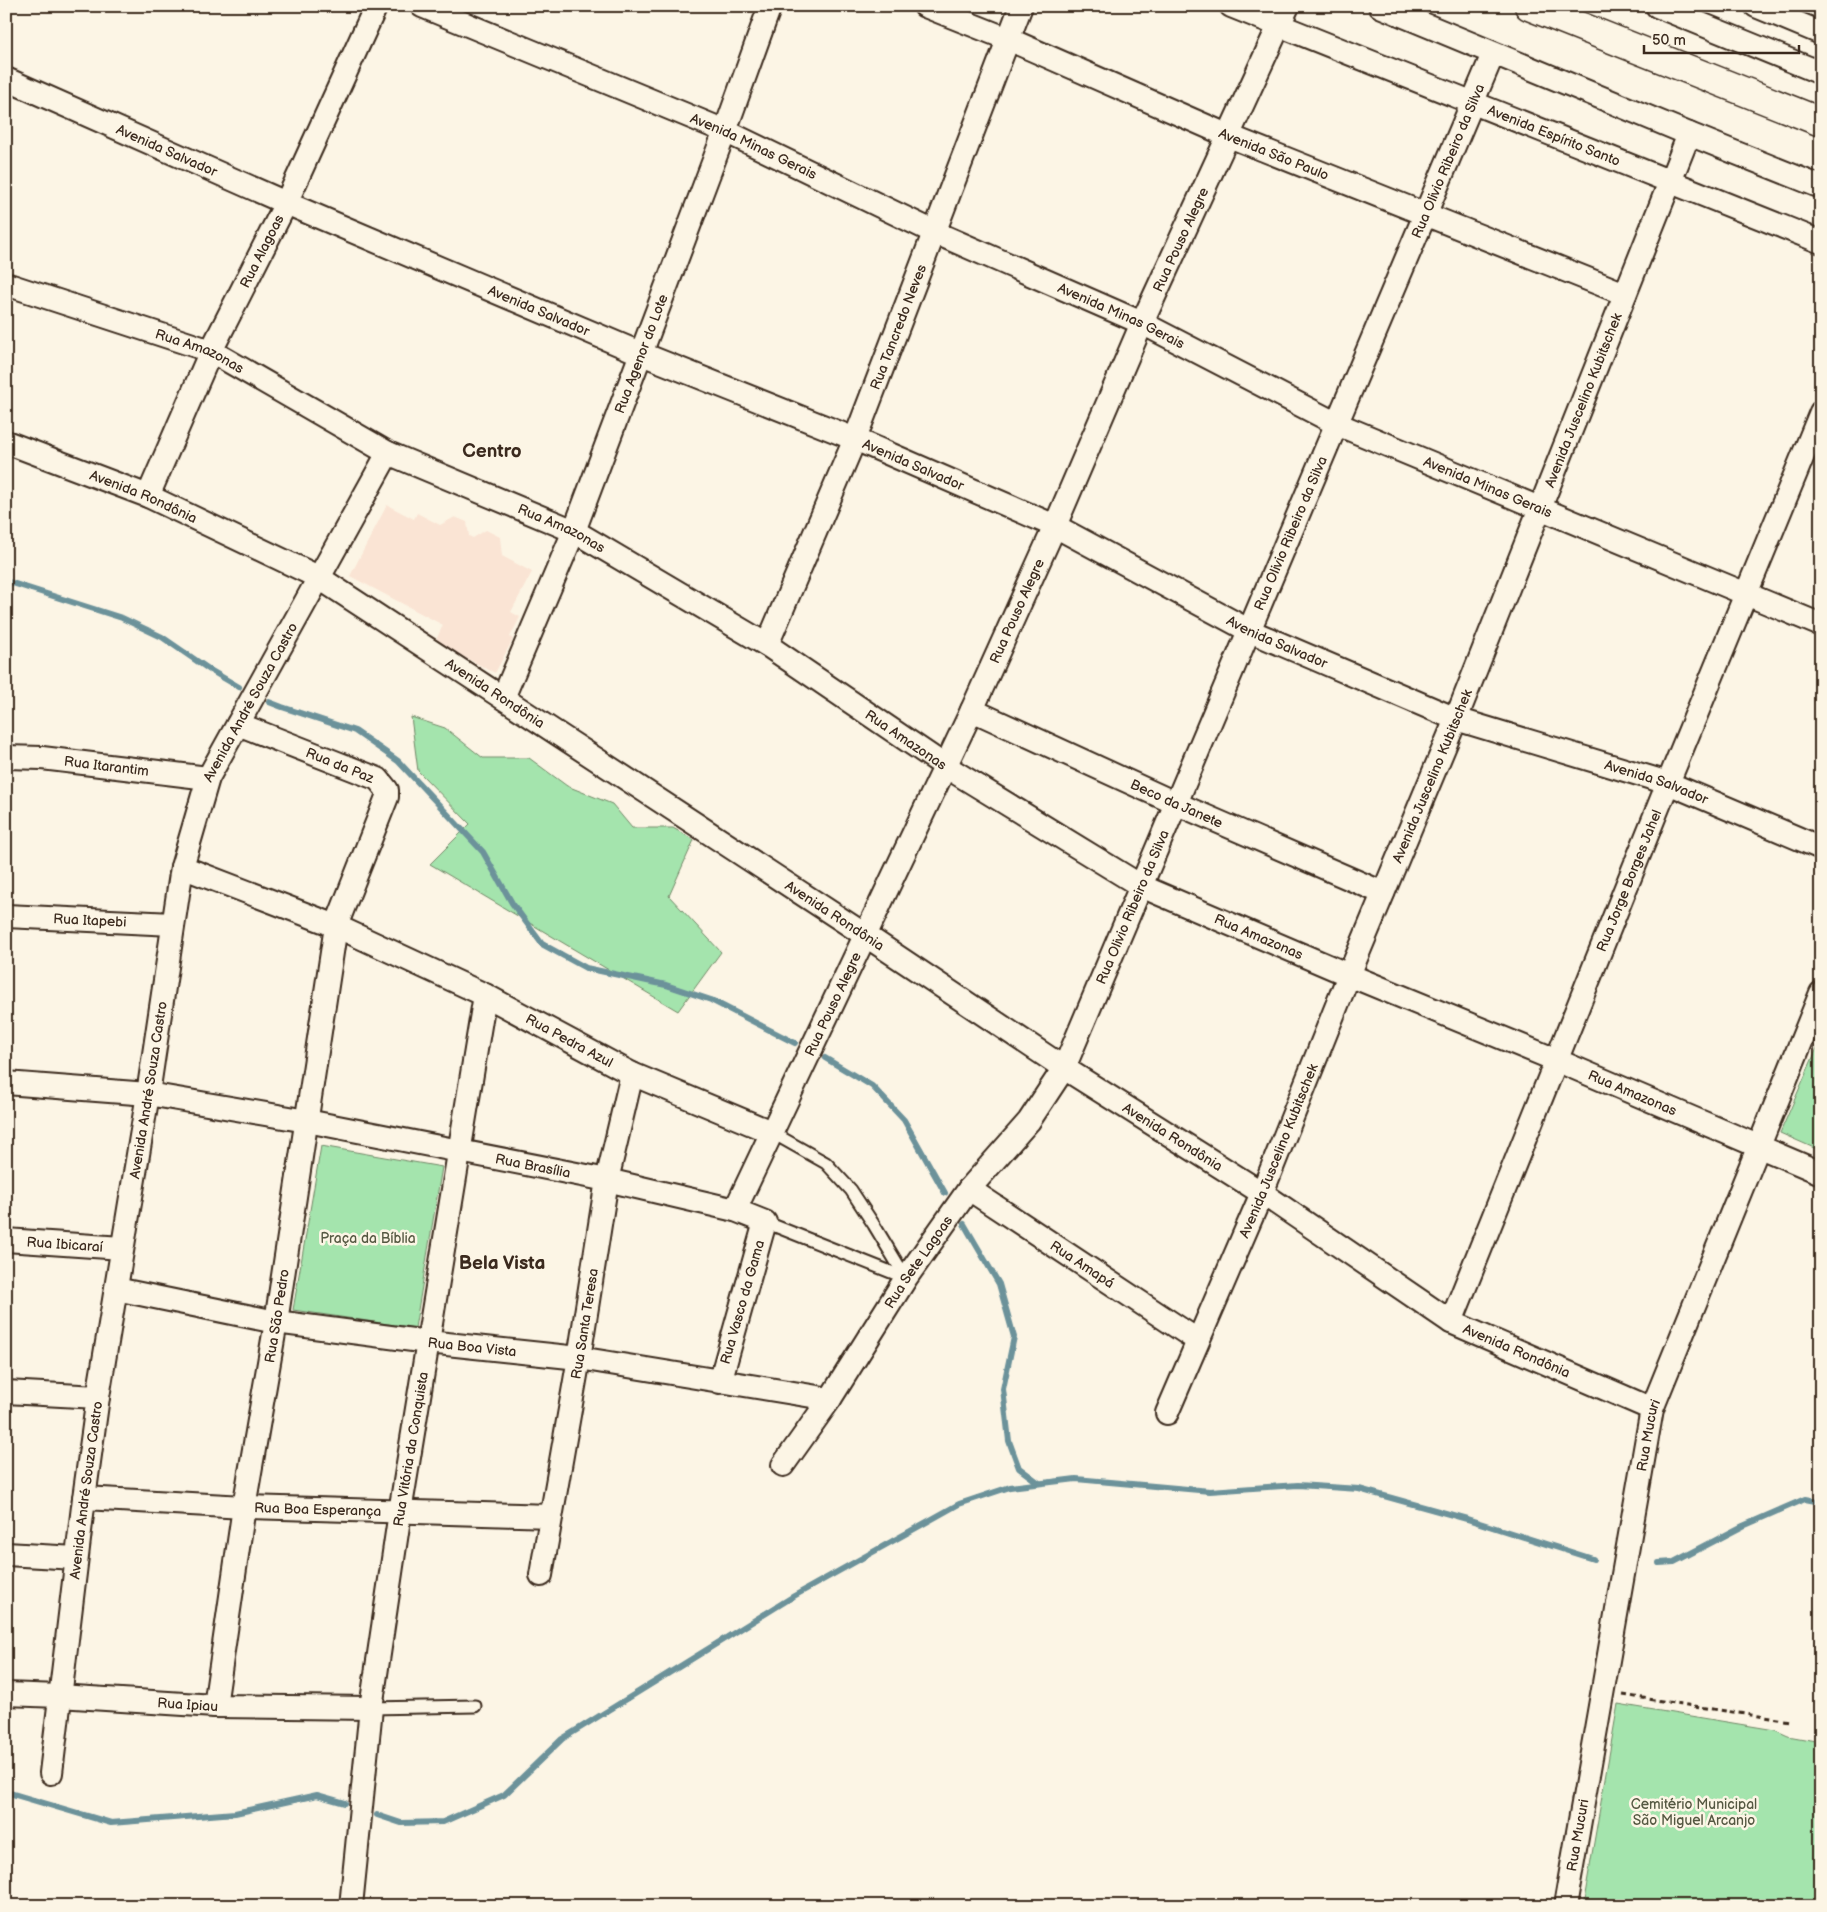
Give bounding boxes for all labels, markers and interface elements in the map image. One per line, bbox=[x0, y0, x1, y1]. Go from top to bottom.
scale bar bbox=[1644, 22, 1800, 54]
text: 50 m bbox=[1652, 31, 1686, 50]
street label: Rua Olivio Ribeiro da Silva bbox=[1408, 81, 1488, 241]
street label: Avenida Espírito Santo bbox=[1485, 102, 1623, 170]
street label: Avenida Minas Gerais bbox=[688, 110, 820, 183]
street label: Avenida Salvador bbox=[114, 121, 221, 181]
street label: Avenida São Paulo bbox=[1216, 125, 1331, 184]
street label: Rua Pouso Alegre bbox=[1150, 185, 1212, 295]
street label: Rua Alagoas bbox=[236, 212, 288, 291]
street label: Rua Tancredo Neves bbox=[867, 262, 930, 392]
street label: Avenida Minas Gerais bbox=[1055, 279, 1187, 353]
street label: Avenida Salvador bbox=[485, 282, 593, 340]
street label: Rua Agenor do Lote bbox=[611, 292, 672, 416]
street label: Avenida Juscelino Kubitschek bbox=[1541, 311, 1626, 490]
street label: Rua Amazonas bbox=[153, 325, 247, 377]
street label: Avenida Salvador bbox=[860, 435, 967, 495]
district label: Centro bbox=[462, 440, 522, 463]
street label: Rua Olivio Ribeiro da Silva bbox=[1251, 453, 1331, 613]
street label: Avenida Minas Gerais bbox=[1421, 453, 1555, 521]
street label: Avenida Rondônia bbox=[87, 467, 200, 527]
street label: Rua Amazonas bbox=[515, 500, 608, 556]
street label: Rua Pouso Alegre bbox=[986, 556, 1048, 666]
street label: Avenida Salvador bbox=[1223, 612, 1331, 672]
street label: Avenida André Souza Castro bbox=[200, 620, 301, 785]
street label: Avenida Rondônia bbox=[442, 655, 548, 732]
street label: Avenida Juscelino Kubitschek bbox=[1389, 687, 1476, 865]
street label: Rua Amazonas bbox=[862, 706, 950, 774]
street label: Rua da Paz bbox=[303, 744, 377, 787]
street label: Rua Itarantim bbox=[63, 753, 150, 780]
street label: Avenida Salvador bbox=[1602, 756, 1712, 809]
street label: Beco da Janete bbox=[1128, 776, 1225, 832]
street label: Rua Jorge Borges Jahel bbox=[1593, 807, 1665, 954]
street label: Rua Olivio Ribeiro da Silva bbox=[1092, 827, 1173, 987]
street label: Avenida Rondônia bbox=[782, 877, 887, 954]
street label: Rua Itapebi bbox=[53, 910, 127, 931]
street label: Rua Amazonas bbox=[1212, 910, 1306, 963]
street label: Rua Pouso Alegre bbox=[801, 949, 865, 1059]
street label: Avenida André Souza Castro bbox=[126, 1000, 171, 1180]
street label: Rua Pedra Azul bbox=[523, 1010, 616, 1071]
street label: Avenida Juscelino Kubitschek bbox=[1236, 1061, 1322, 1240]
street label: Rua Amazonas bbox=[1585, 1067, 1679, 1120]
street label: Avenida Rondônia bbox=[1119, 1099, 1226, 1175]
street label: Rua Brasília bbox=[494, 1150, 572, 1182]
street label: Rua Sete Lagoas bbox=[881, 1213, 956, 1312]
park label: Praça da Bíblia bbox=[320, 1230, 416, 1247]
street label: Rua Ibicaraí bbox=[26, 1233, 104, 1256]
street label: Rua Amapá bbox=[1047, 1237, 1118, 1292]
street label: Rua Vasco da Gama bbox=[717, 1238, 768, 1366]
district label: Bela Vista bbox=[459, 1252, 545, 1275]
street label: Rua Santa Teresa bbox=[567, 1267, 602, 1381]
street label: Rua São Pedro bbox=[261, 1268, 293, 1364]
street label: Avenida Rondônia bbox=[1460, 1320, 1573, 1382]
street label: Rua Boa Vista bbox=[427, 1334, 517, 1360]
street label: Rua Vitória da Conquista bbox=[390, 1370, 432, 1528]
street label: Rua Mucuri bbox=[1633, 1397, 1664, 1473]
street label: Avenida André Souza Castro bbox=[66, 1400, 106, 1580]
street label: Rua Boa Esperança bbox=[254, 1499, 382, 1520]
street label: Rua Ipiau bbox=[157, 1694, 219, 1715]
park label: Cemitério Municipal São Miguel Arcanjo bbox=[1631, 1796, 1757, 1829]
street label: Rua Mucuri bbox=[1563, 1798, 1593, 1873]

